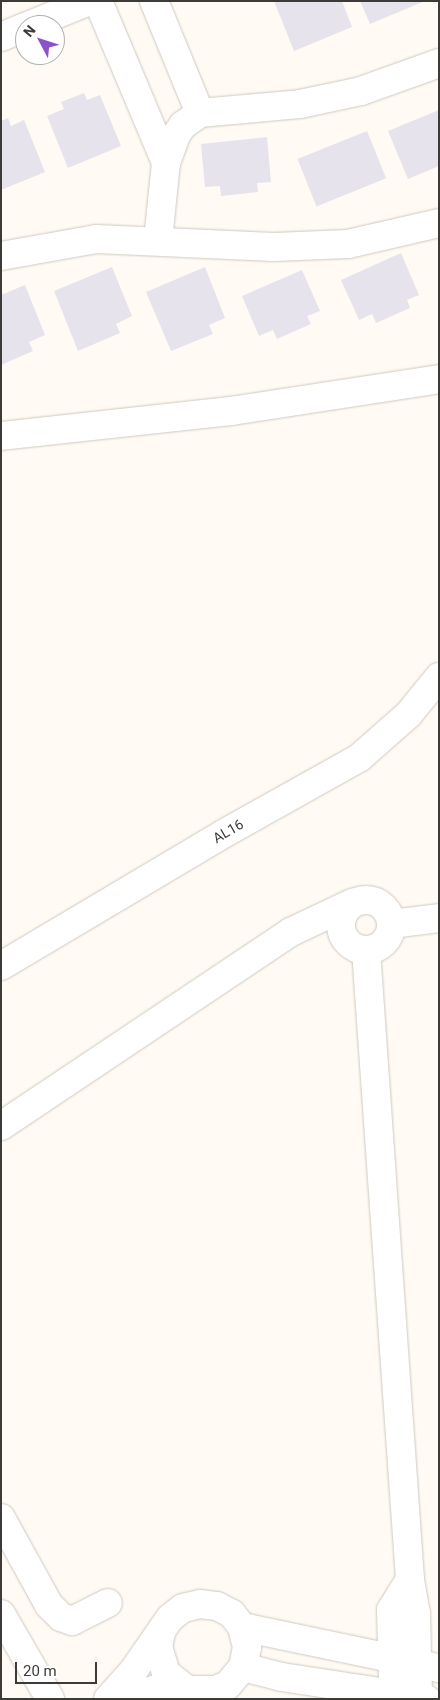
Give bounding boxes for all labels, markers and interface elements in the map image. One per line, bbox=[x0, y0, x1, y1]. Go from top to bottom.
north arrow bbox=[15, 15, 65, 65]
text: N bbox=[20, 22, 39, 40]
street label: AL16 bbox=[210, 816, 246, 846]
scale bar bbox=[18, 1652, 100, 1684]
text: 20 m bbox=[23, 1662, 57, 1680]

